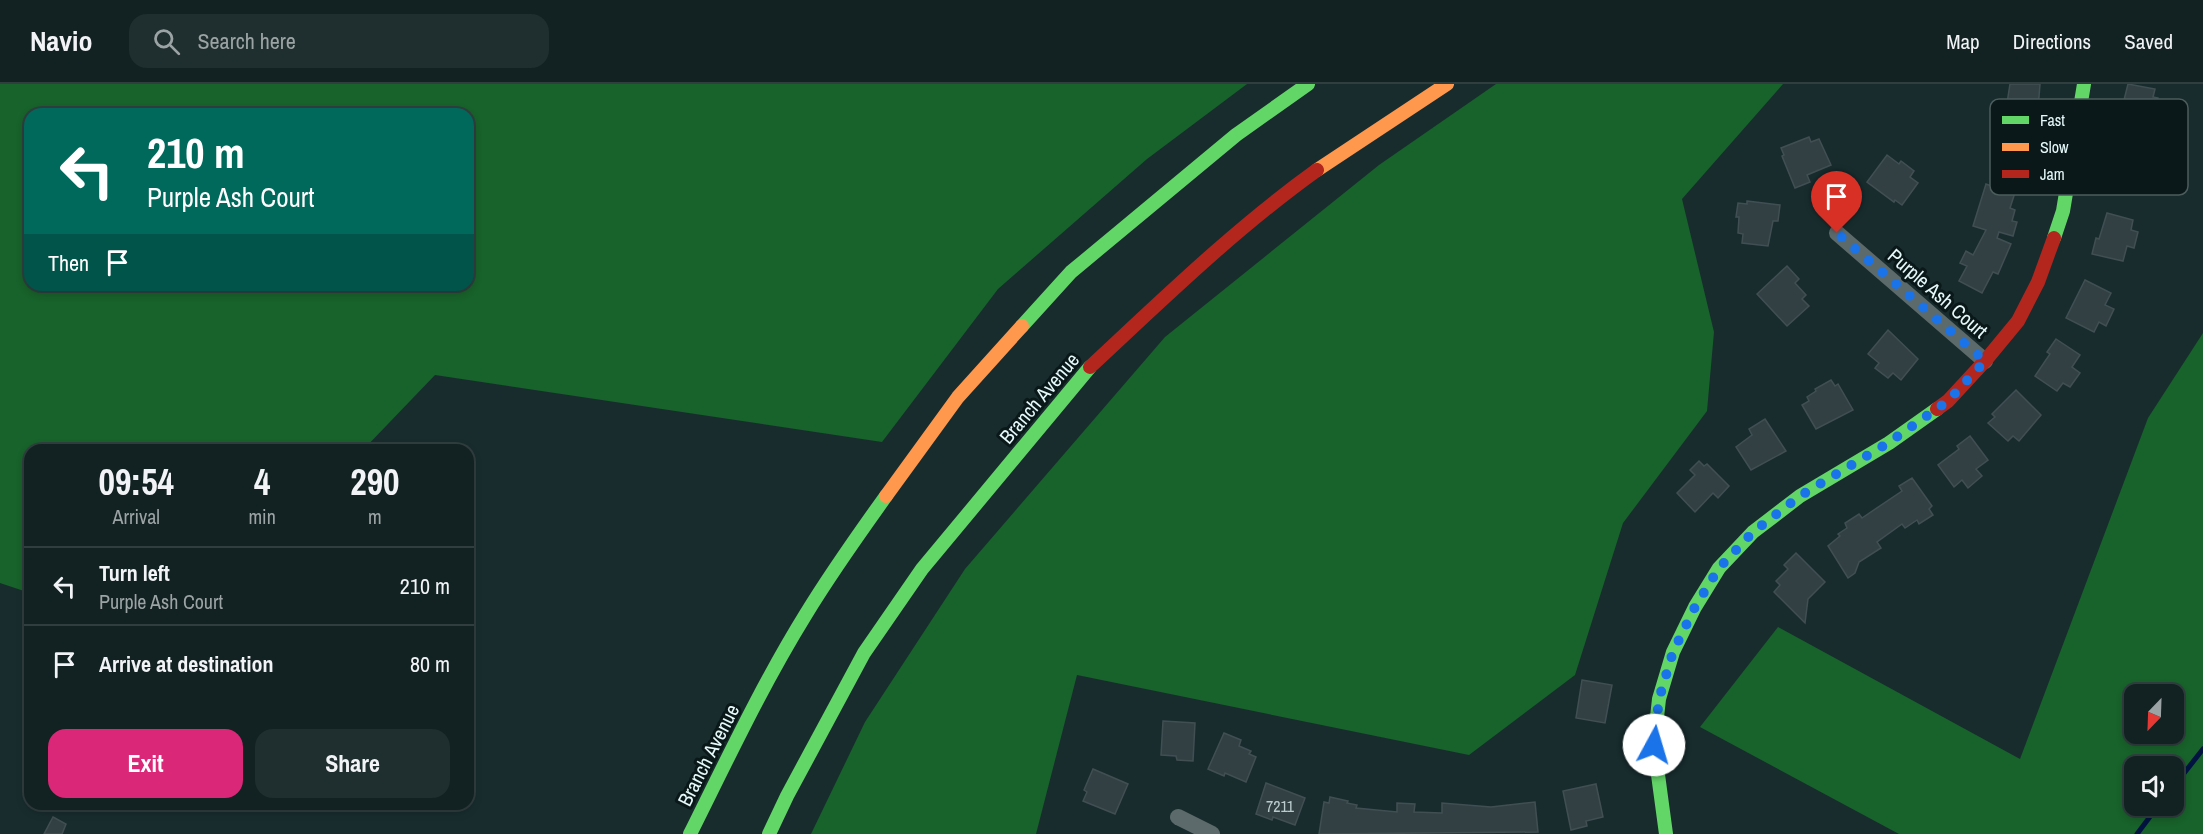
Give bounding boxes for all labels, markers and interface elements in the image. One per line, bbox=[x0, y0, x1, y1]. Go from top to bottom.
search box bbox=[129, 14, 549, 68]
text: Navio bbox=[30, 22, 93, 60]
icon: search bbox=[150, 25, 183, 58]
text: Search here bbox=[198, 26, 296, 56]
text: Map bbox=[1946, 27, 1980, 56]
text: Directions bbox=[2013, 27, 2091, 56]
text: Saved bbox=[2124, 27, 2173, 56]
legend bbox=[1990, 99, 2188, 195]
text: Fast bbox=[2040, 109, 2065, 131]
text: 210 m bbox=[147, 125, 245, 181]
icon: left bbox=[48, 132, 126, 210]
text: Slow bbox=[2040, 136, 2069, 158]
text: Jam bbox=[2040, 163, 2065, 185]
pin bbox=[1811, 171, 1862, 233]
text: Purple Ash Court bbox=[147, 179, 314, 215]
icon: arrive bbox=[1820, 180, 1853, 213]
street label: Purple Ash Court bbox=[1882, 242, 1994, 344]
icon: arrive bbox=[101, 246, 134, 279]
text: Then bbox=[48, 248, 89, 278]
street label: Branch Avenue bbox=[993, 347, 1085, 449]
text: 09:54 bbox=[98, 458, 174, 506]
text: 4 bbox=[254, 458, 270, 506]
text: 290 bbox=[350, 458, 400, 506]
text: Arrival bbox=[113, 503, 160, 530]
text: min bbox=[248, 503, 276, 530]
text: m bbox=[368, 503, 382, 530]
text: Turn left bbox=[99, 558, 170, 588]
icon: left bbox=[48, 570, 81, 603]
text: 210 m bbox=[400, 571, 450, 601]
text: Purple Ash Court bbox=[99, 588, 223, 615]
icon: arrive bbox=[48, 648, 81, 681]
text: Arrive at destination bbox=[99, 649, 273, 679]
text: 80 m bbox=[410, 649, 450, 679]
north arrow bbox=[2124, 684, 2184, 744]
map controls bbox=[2124, 684, 2184, 816]
street label: Branch Avenue bbox=[671, 699, 745, 811]
position arrow bbox=[1622, 713, 1686, 777]
button: Exit bbox=[48, 729, 243, 798]
button: Share bbox=[255, 729, 450, 798]
button: sound bbox=[2124, 756, 2184, 816]
house number: 7211 bbox=[1266, 795, 1295, 817]

